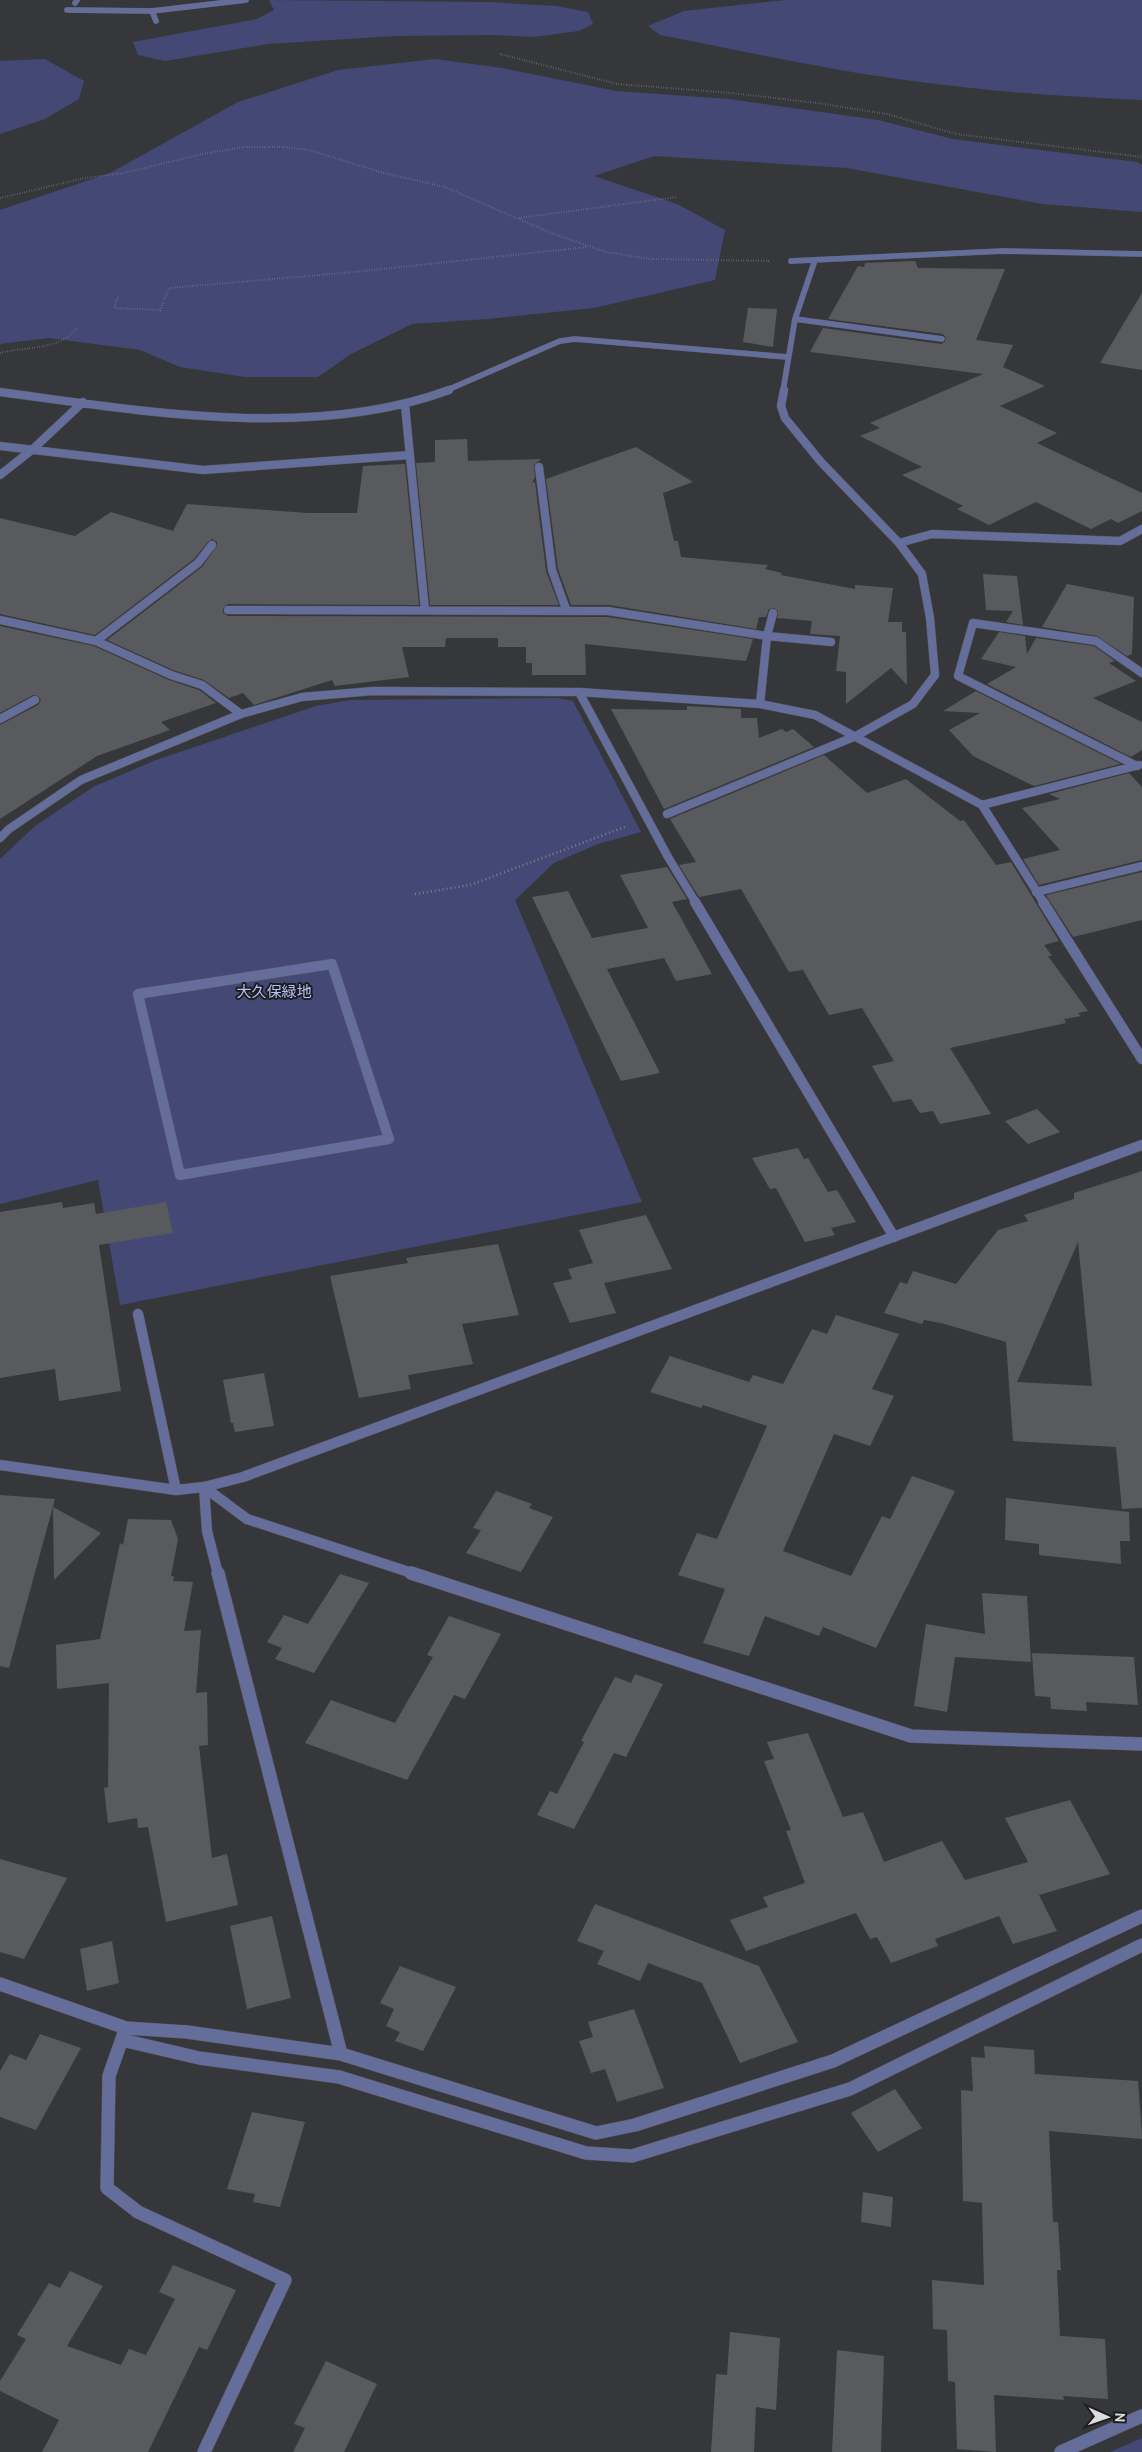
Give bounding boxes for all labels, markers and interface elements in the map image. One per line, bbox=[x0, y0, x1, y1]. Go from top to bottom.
park label: 大久保緑地 bbox=[236, 982, 312, 1001]
north arrow bbox=[1082, 2392, 1132, 2442]
text: N bbox=[1111, 2413, 1129, 2422]

